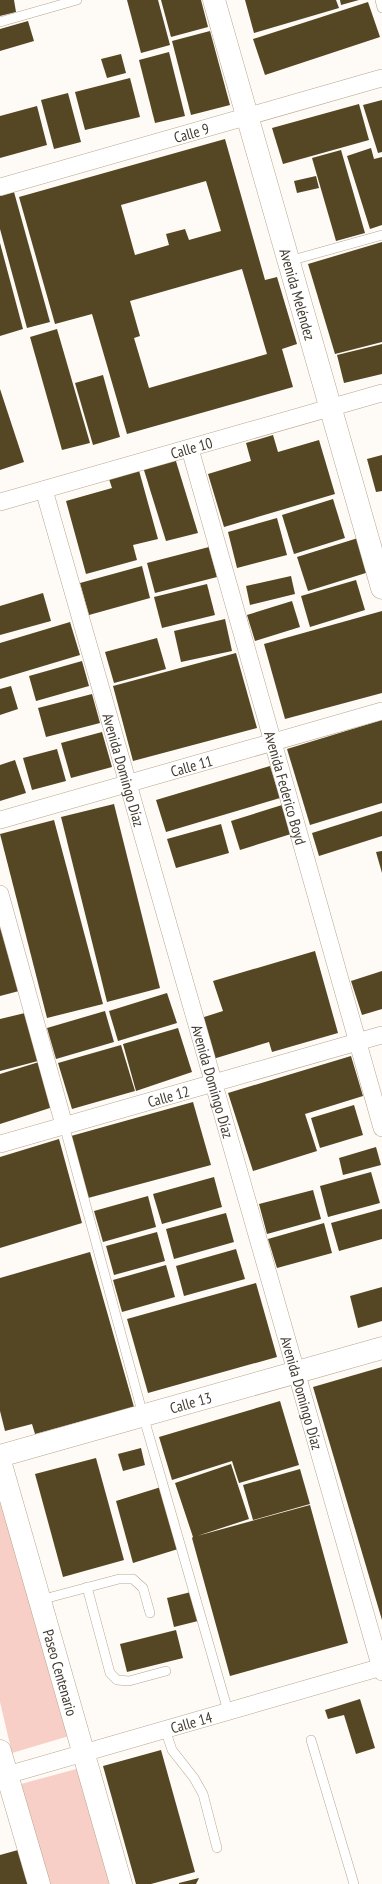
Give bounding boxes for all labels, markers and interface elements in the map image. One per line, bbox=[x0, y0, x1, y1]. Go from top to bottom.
street label: Calle 9 bbox=[172, 118, 211, 146]
street label: Avenida Meléndez bbox=[276, 246, 320, 342]
street label: Calle 10 bbox=[168, 432, 215, 462]
street label: Avenida Domingo Díaz bbox=[99, 711, 149, 829]
street label: Avenida Federico Boyd bbox=[261, 729, 311, 847]
street label: Calle 11 bbox=[168, 750, 214, 780]
street label: Avenida Domingo Díaz bbox=[188, 1022, 238, 1140]
street label: Calle 12 bbox=[145, 1081, 191, 1111]
street label: Avenida Domingo Díaz bbox=[277, 1334, 327, 1452]
street label: Calle 13 bbox=[167, 1387, 214, 1417]
street label: Paseo Centenario bbox=[39, 1627, 82, 1718]
street label: Calle 14 bbox=[168, 1707, 215, 1737]

